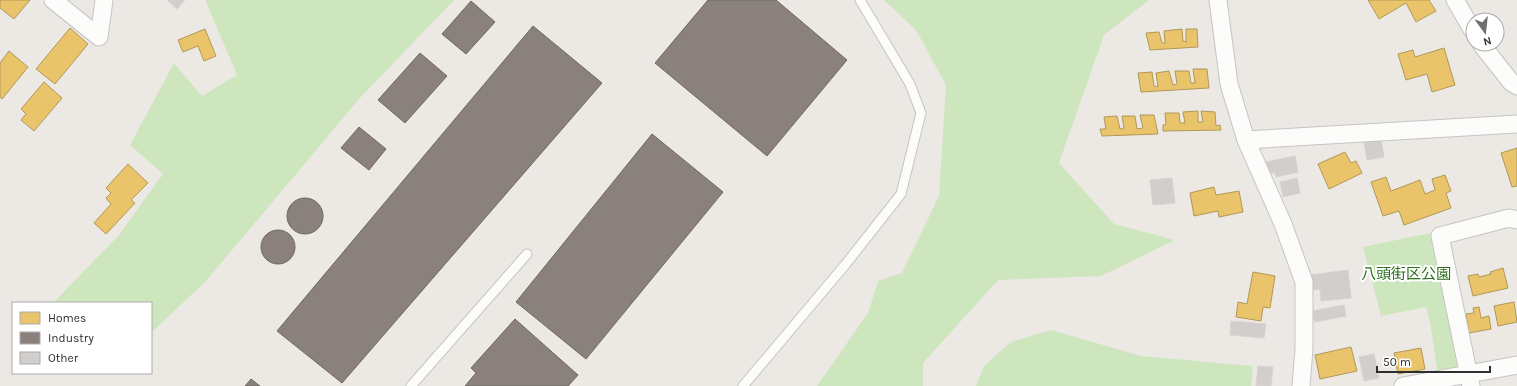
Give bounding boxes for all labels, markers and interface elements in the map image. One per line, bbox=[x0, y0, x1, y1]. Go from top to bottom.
north arrow bbox=[1465, 12, 1505, 52]
text: N bbox=[1482, 34, 1493, 48]
park label: 八頭街区公園 bbox=[1361, 265, 1451, 283]
legend bbox=[12, 302, 152, 374]
text: Homes bbox=[48, 311, 86, 325]
text: Industry bbox=[48, 331, 94, 345]
scale bar bbox=[1377, 348, 1490, 374]
text: Other bbox=[48, 351, 79, 365]
text: 50 m bbox=[1383, 355, 1411, 369]

